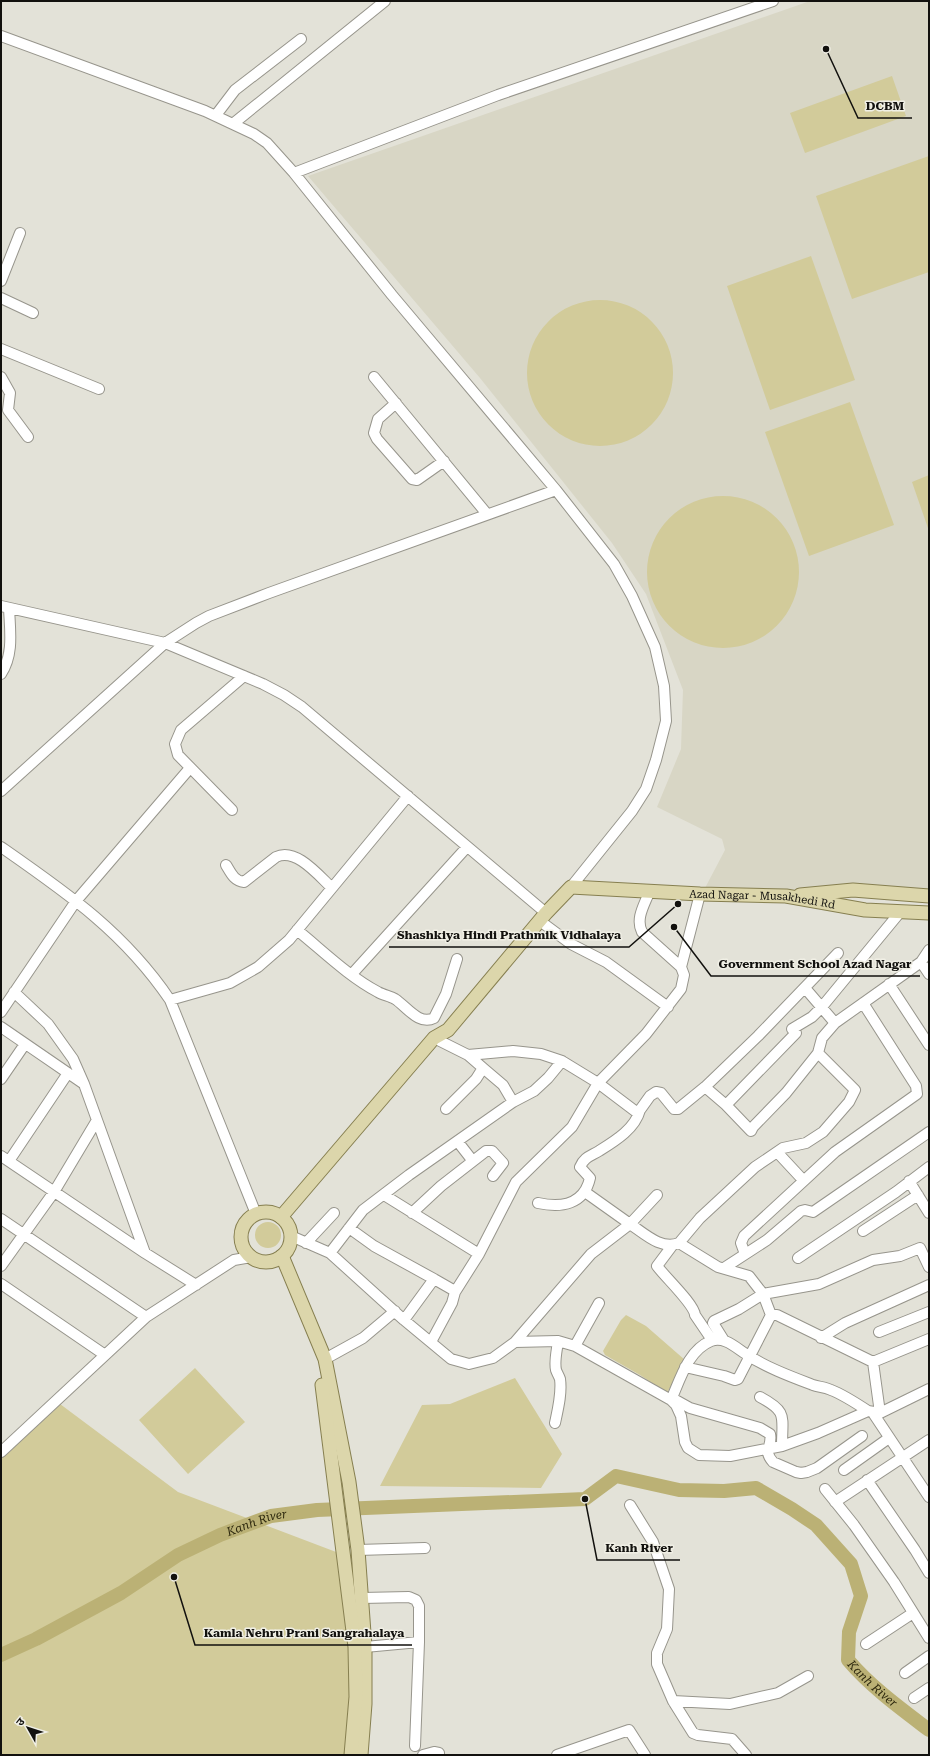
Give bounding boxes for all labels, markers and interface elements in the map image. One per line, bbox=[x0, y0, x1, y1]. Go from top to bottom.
callout: DCBM bbox=[858, 94, 912, 118]
text: DCBM bbox=[866, 99, 905, 113]
street label: Azad Nagar - Musakhedi Rd bbox=[689, 887, 836, 911]
callout: Shashkiya Hindi Prathmik Vidhalaya bbox=[389, 923, 629, 947]
text: Shashkiya Hindi Prathmik Vidhalaya bbox=[397, 928, 621, 942]
callout: Government School Azad Nagar bbox=[711, 952, 920, 976]
text: Government School Azad Nagar bbox=[719, 957, 912, 971]
water label: Kanh River bbox=[224, 1507, 288, 1539]
callout: Kanh River bbox=[597, 1536, 680, 1560]
text: Kanh River bbox=[605, 1541, 673, 1555]
callout: Kamla Nehru Prani Sangrahalaya bbox=[195, 1621, 412, 1645]
text: Kamla Nehru Prani Sangrahalaya bbox=[204, 1626, 404, 1640]
water label: Kanh River bbox=[844, 1657, 900, 1710]
north arrow bbox=[8, 1708, 48, 1748]
text: उ bbox=[14, 1715, 28, 1729]

